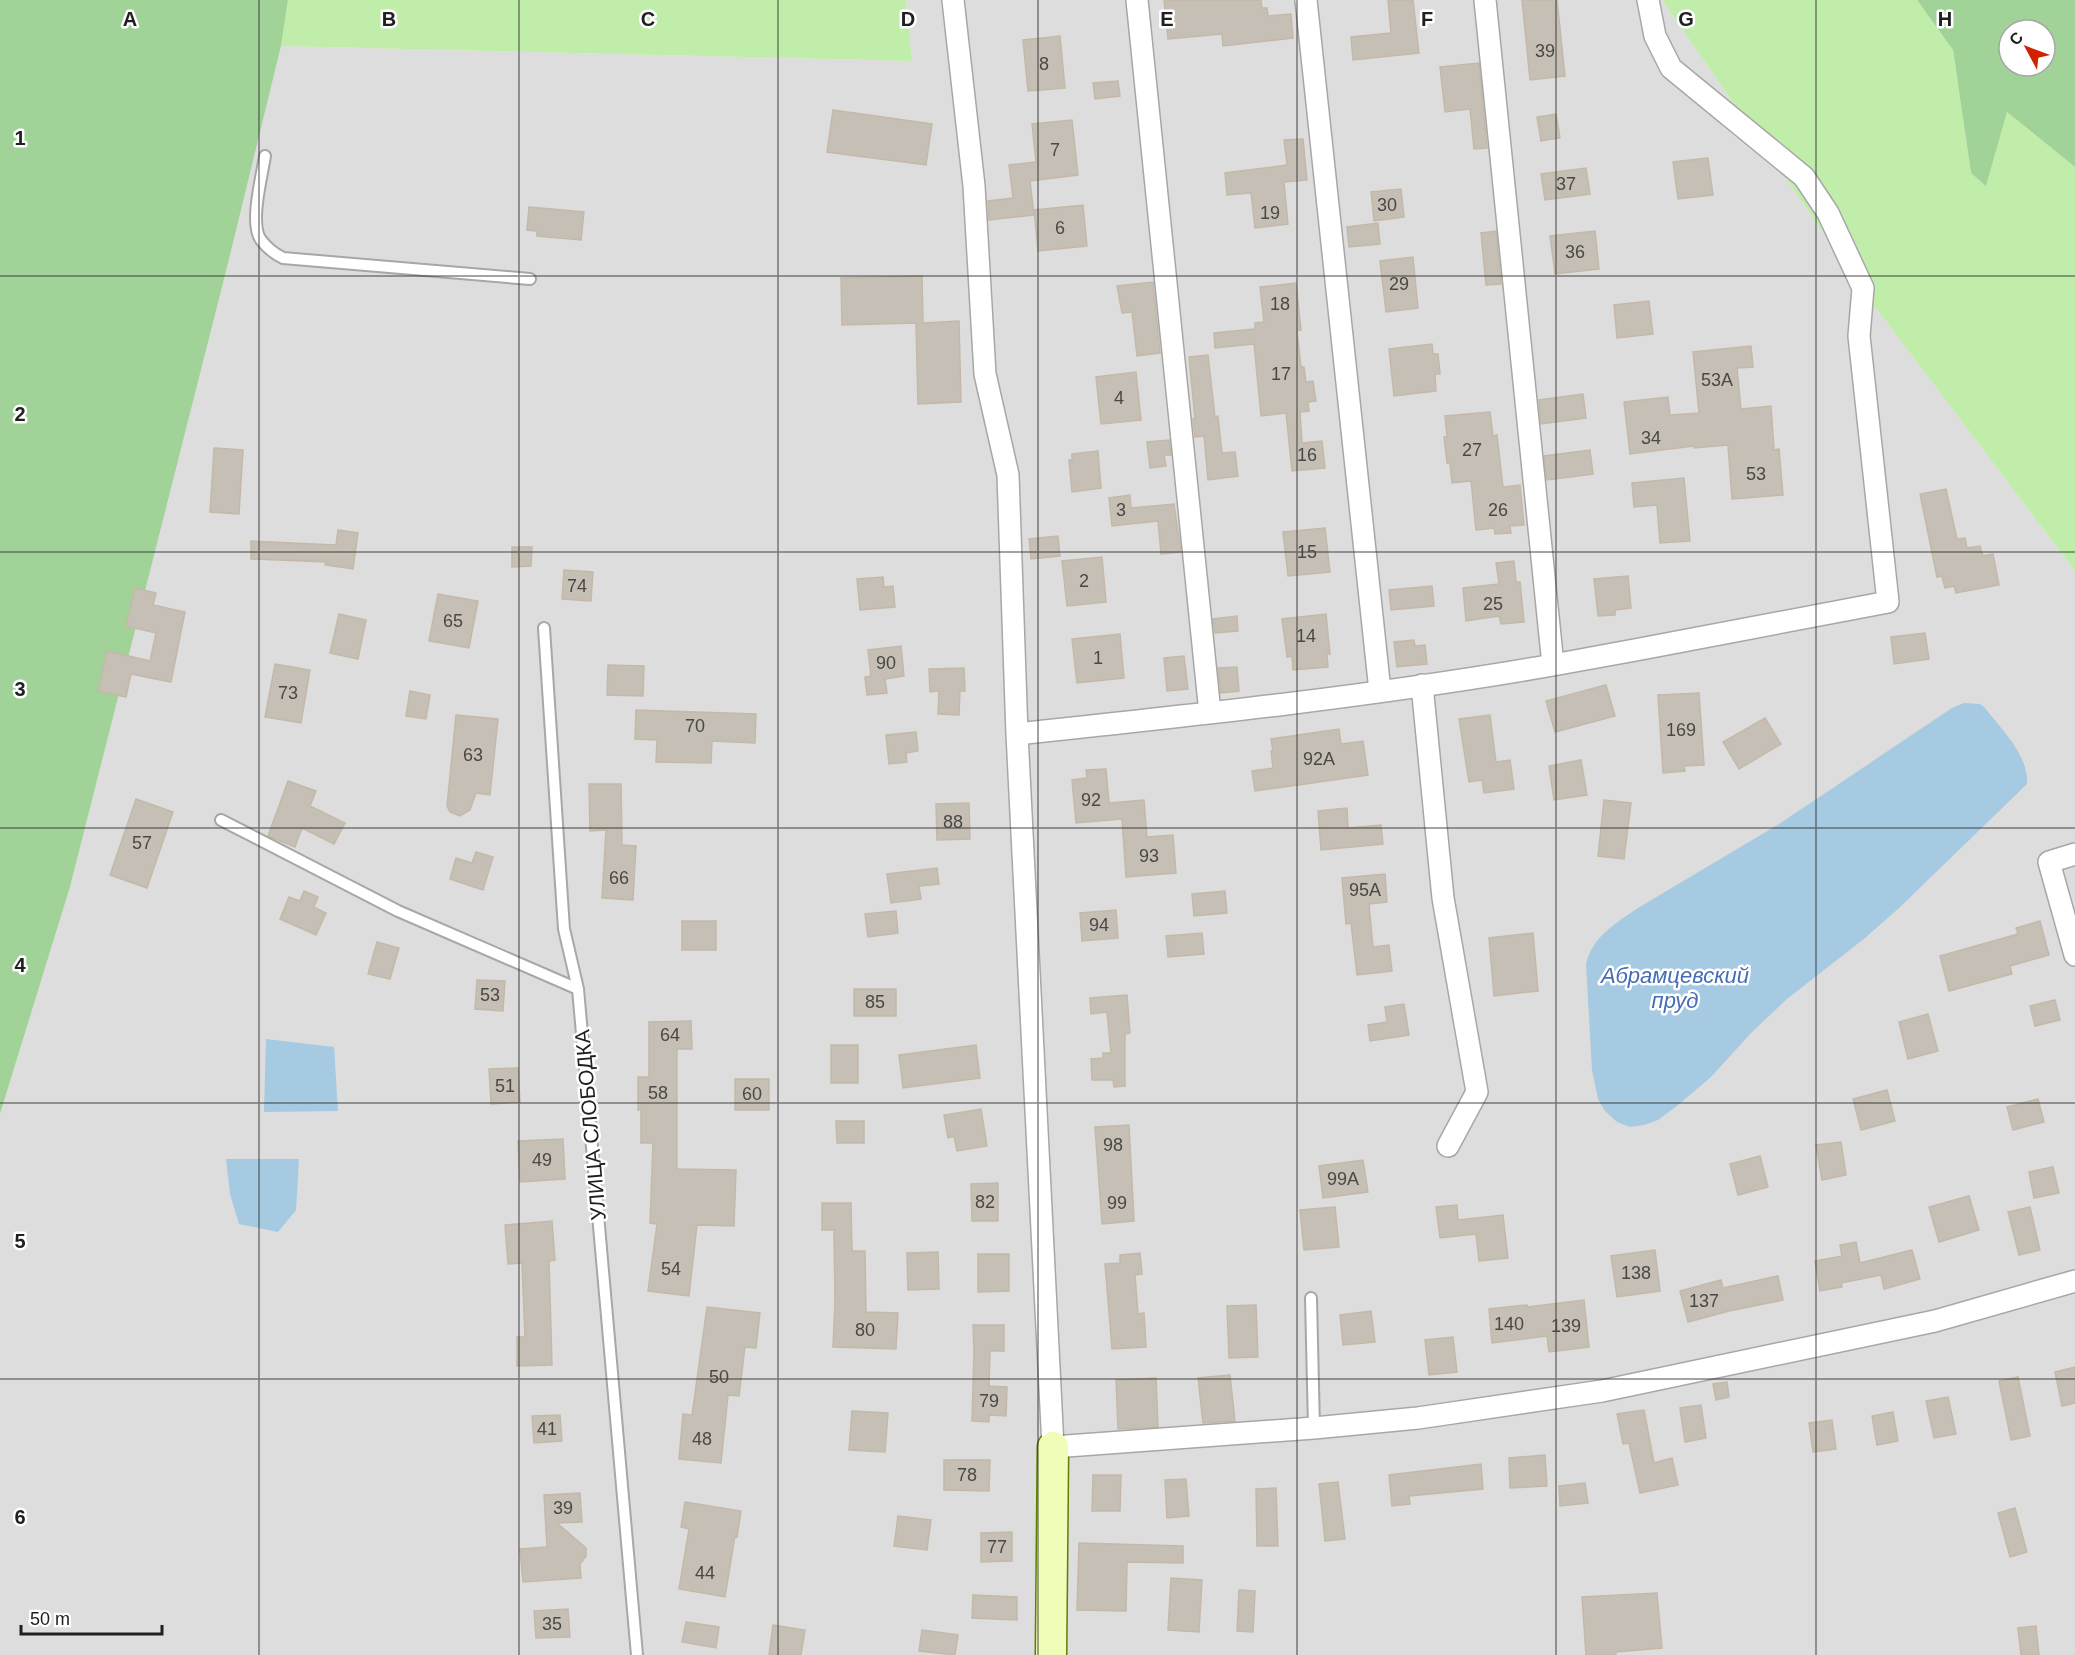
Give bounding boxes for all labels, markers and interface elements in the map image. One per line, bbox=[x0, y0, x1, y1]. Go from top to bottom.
text: A bbox=[123, 8, 137, 30]
text: B bbox=[382, 8, 396, 30]
text: C bbox=[641, 8, 655, 30]
text: D bbox=[901, 8, 915, 30]
text: E bbox=[1160, 8, 1174, 30]
text: F bbox=[1421, 8, 1433, 30]
text: G bbox=[1678, 8, 1694, 30]
text: H bbox=[1938, 8, 1952, 30]
north arrow bbox=[1997, 18, 2057, 78]
text: С bbox=[2006, 28, 2027, 48]
house number: 39 bbox=[1535, 41, 1555, 61]
house number: 8 bbox=[1039, 54, 1049, 74]
text: 1 bbox=[14, 127, 26, 149]
house number: 7 bbox=[1050, 140, 1060, 160]
house number: 37 bbox=[1556, 174, 1576, 194]
house number: 30 bbox=[1377, 195, 1397, 215]
house number: 19 bbox=[1260, 203, 1280, 223]
house number: 6 bbox=[1055, 218, 1065, 238]
house number: 36 bbox=[1565, 242, 1585, 262]
house number: 29 bbox=[1389, 274, 1409, 294]
house number: 18 bbox=[1270, 294, 1290, 314]
house number: 17 bbox=[1271, 364, 1291, 384]
house number: 53А bbox=[1701, 370, 1733, 390]
house number: 4 bbox=[1114, 388, 1124, 408]
text: 2 bbox=[14, 403, 26, 425]
house number: 34 bbox=[1641, 428, 1661, 448]
house number: 27 bbox=[1462, 440, 1482, 460]
house number: 16 bbox=[1297, 445, 1317, 465]
house number: 53 bbox=[1746, 464, 1766, 484]
house number: 3 bbox=[1116, 500, 1126, 520]
house number: 26 bbox=[1488, 500, 1508, 520]
house number: 15 bbox=[1297, 542, 1317, 562]
house number: 2 bbox=[1079, 571, 1089, 591]
house number: 74 bbox=[567, 576, 587, 596]
house number: 25 bbox=[1483, 594, 1503, 614]
house number: 65 bbox=[443, 611, 463, 631]
house number: 14 bbox=[1296, 626, 1316, 646]
house number: 1 bbox=[1093, 648, 1103, 668]
house number: 90 bbox=[876, 653, 896, 673]
text: 3 bbox=[14, 678, 26, 700]
house number: 73 bbox=[278, 683, 298, 703]
house number: 70 bbox=[685, 716, 705, 736]
house number: 169 bbox=[1666, 720, 1696, 740]
house number: 63 bbox=[463, 745, 483, 765]
house number: 92А bbox=[1303, 749, 1335, 769]
house number: 92 bbox=[1081, 790, 1101, 810]
house number: 88 bbox=[943, 812, 963, 832]
house number: 57 bbox=[132, 833, 152, 853]
house number: 93 bbox=[1139, 846, 1159, 866]
house number: 66 bbox=[609, 868, 629, 888]
house number: 95А bbox=[1349, 880, 1381, 900]
house number: 94 bbox=[1089, 915, 1109, 935]
text: 4 bbox=[14, 954, 26, 976]
water label: Абрамцевский пруд bbox=[1599, 963, 1749, 1013]
house number: 53 bbox=[480, 985, 500, 1005]
house number: 85 bbox=[865, 992, 885, 1012]
house number: 64 bbox=[660, 1025, 680, 1045]
street label: УЛИЦА СЛОБОДКА bbox=[570, 1029, 610, 1221]
house number: 51 bbox=[495, 1076, 515, 1096]
house number: 58 bbox=[648, 1083, 668, 1103]
house number: 60 bbox=[742, 1084, 762, 1104]
house number: 98 bbox=[1103, 1135, 1123, 1155]
house number: 49 bbox=[532, 1150, 552, 1170]
house number: 99А bbox=[1327, 1169, 1359, 1189]
house number: 82 bbox=[975, 1192, 995, 1212]
house number: 99 bbox=[1107, 1193, 1127, 1213]
text: 5 bbox=[14, 1230, 26, 1252]
house number: 54 bbox=[661, 1259, 681, 1279]
house number: 138 bbox=[1621, 1263, 1651, 1283]
house number: 137 bbox=[1689, 1291, 1719, 1311]
house number: 140 bbox=[1494, 1314, 1524, 1334]
house number: 139 bbox=[1551, 1316, 1581, 1336]
house number: 80 bbox=[855, 1320, 875, 1340]
house number: 50 bbox=[709, 1367, 729, 1387]
house number: 79 bbox=[979, 1391, 999, 1411]
house number: 41 bbox=[537, 1419, 557, 1439]
house number: 48 bbox=[692, 1429, 712, 1449]
house number: 78 bbox=[957, 1465, 977, 1485]
house number: 39 bbox=[553, 1498, 573, 1518]
text: 6 bbox=[14, 1506, 26, 1528]
house number: 77 bbox=[987, 1537, 1007, 1557]
house number: 44 bbox=[695, 1563, 715, 1583]
scale bar bbox=[21, 1598, 162, 1636]
text: 50 m bbox=[30, 1609, 70, 1629]
house number: 35 bbox=[542, 1614, 562, 1634]

